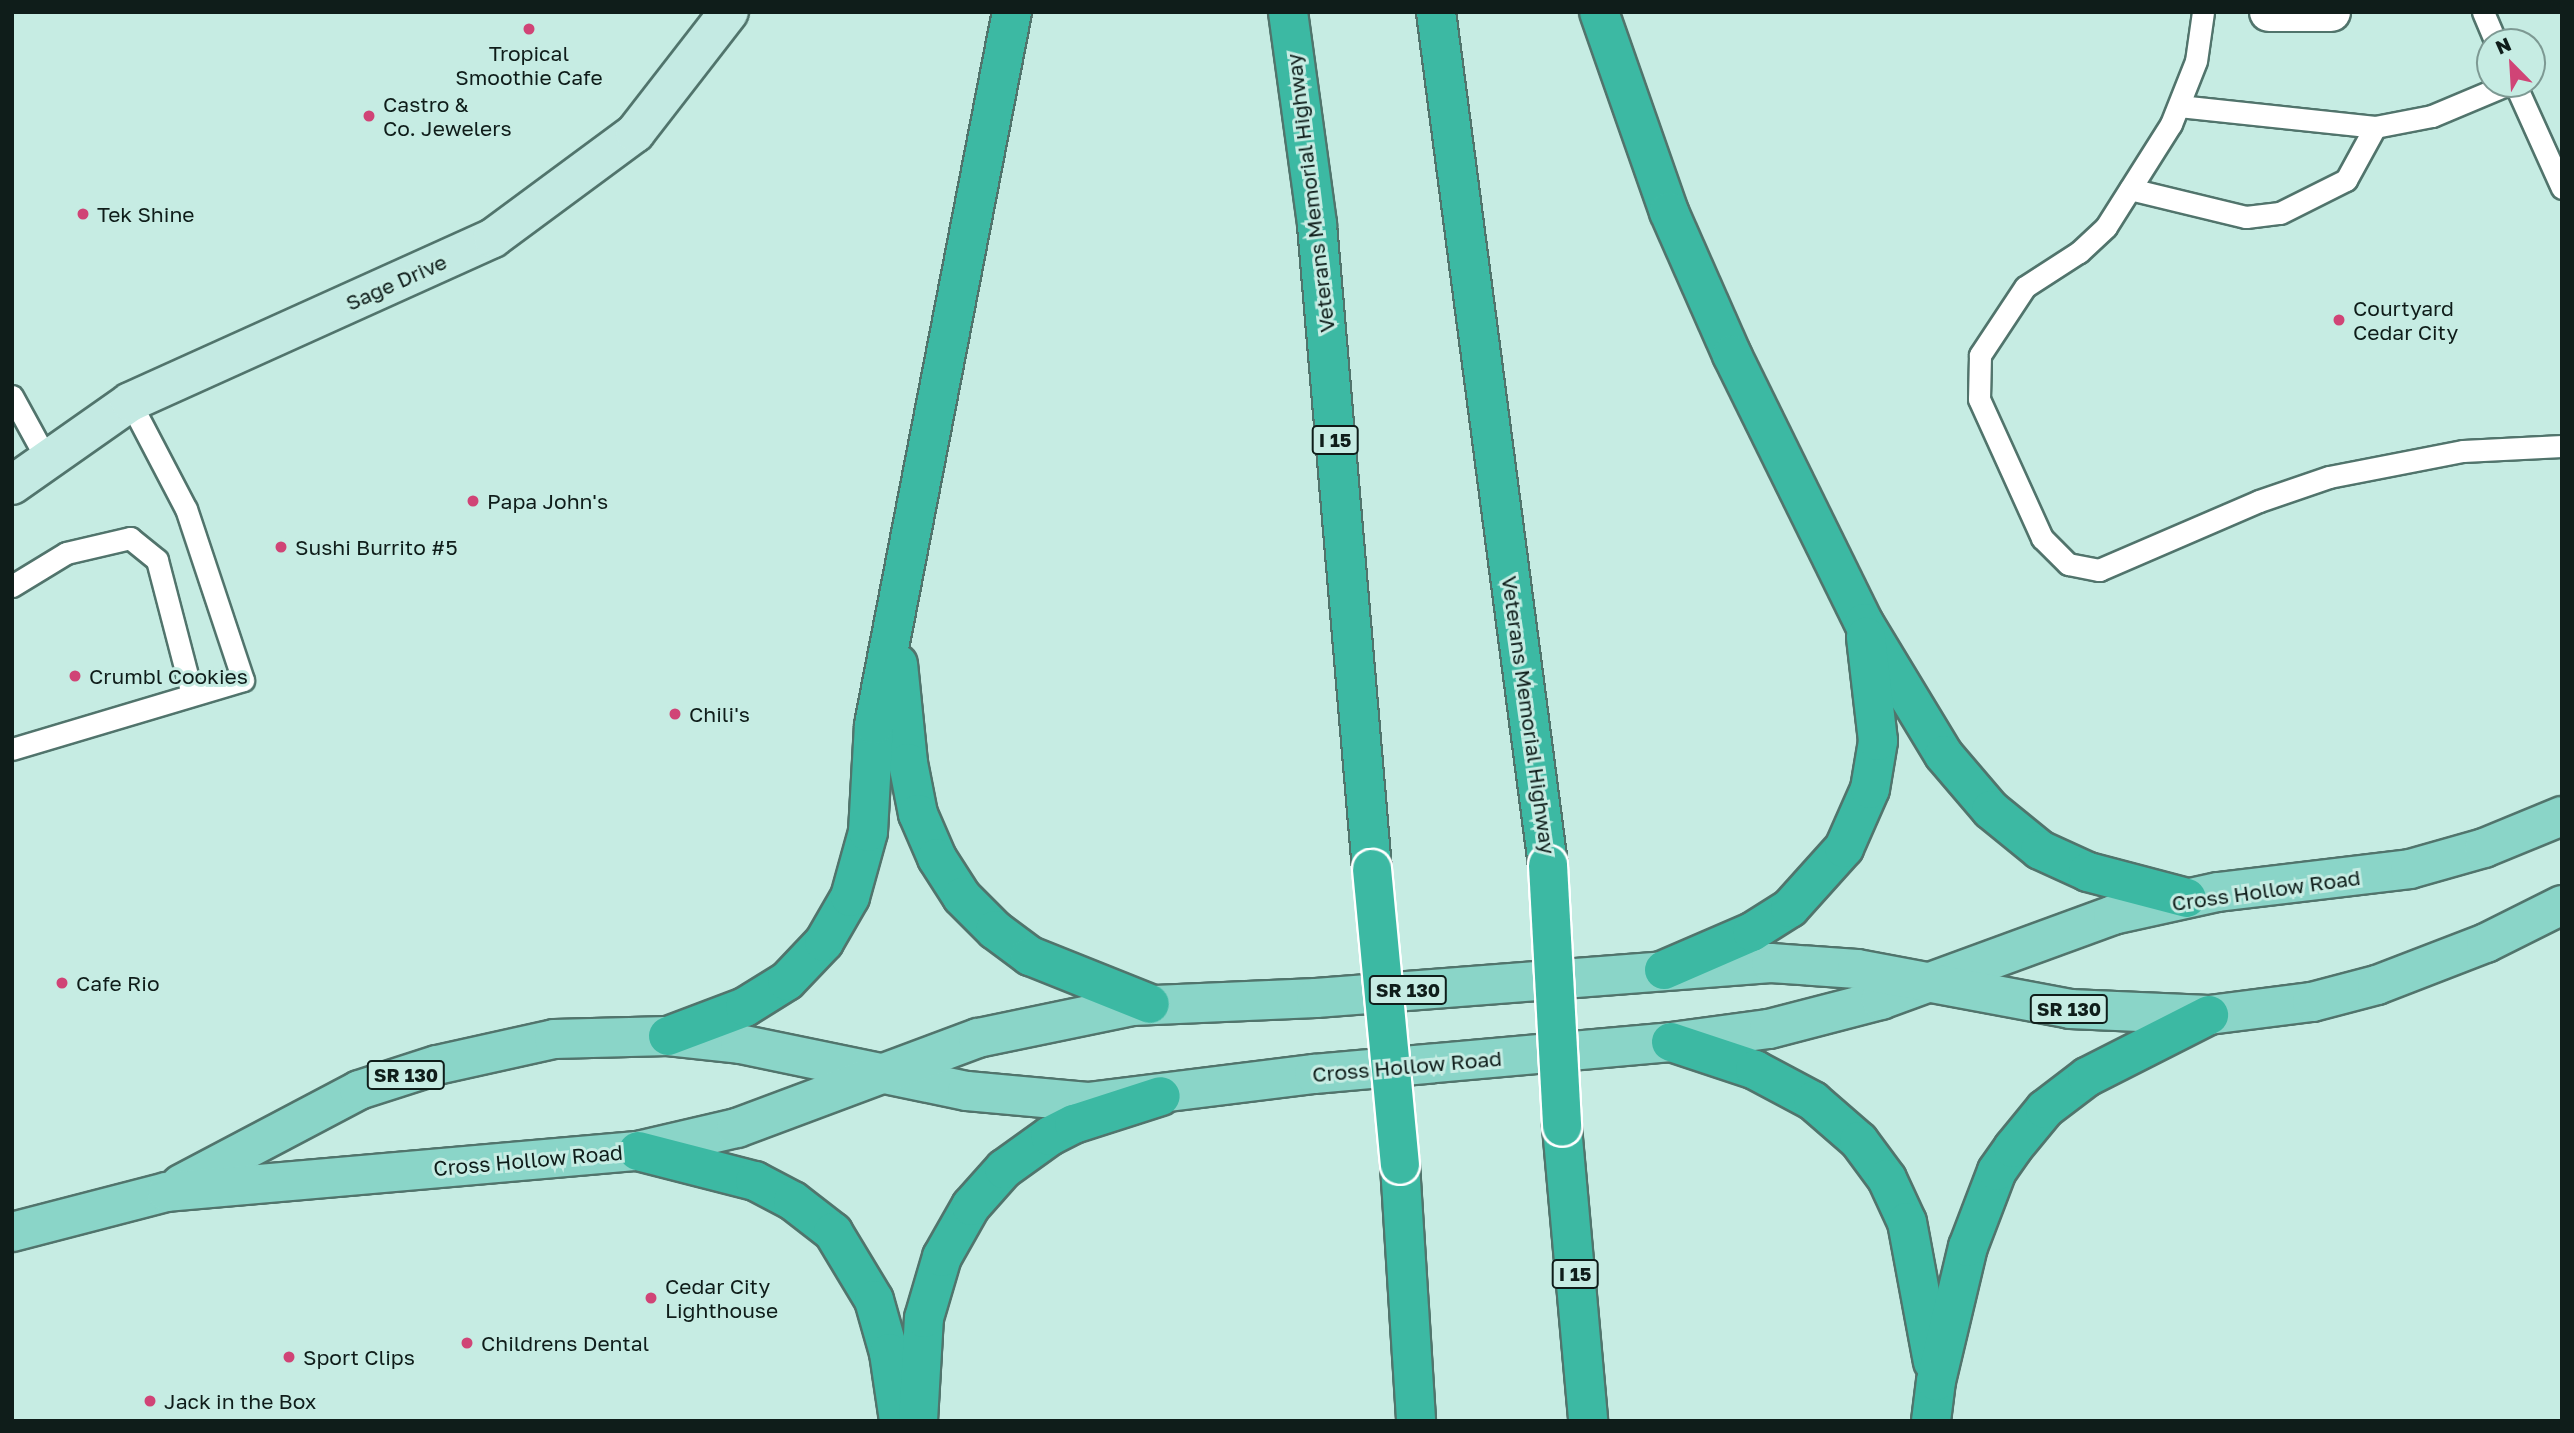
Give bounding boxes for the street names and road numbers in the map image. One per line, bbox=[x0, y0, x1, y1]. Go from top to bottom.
street label: Veterans Memorial Highway bbox=[1280, 52, 1340, 334]
street label: Sage Drive bbox=[342, 249, 450, 315]
road number: I 15 bbox=[1310, 424, 1360, 456]
street label: Veterans Memorial Highway bbox=[1497, 574, 1561, 856]
street label: Cross Hollow Road bbox=[2170, 864, 2362, 916]
road number: SR 130 bbox=[1368, 974, 1448, 1006]
road number: SR 130 bbox=[2029, 993, 2109, 1024]
street label: Cross Hollow Road bbox=[1311, 1045, 1503, 1087]
road number: SR 130 bbox=[366, 1060, 446, 1091]
street label: Cross Hollow Road bbox=[432, 1139, 624, 1181]
road number: I 15 bbox=[1550, 1258, 1600, 1290]

